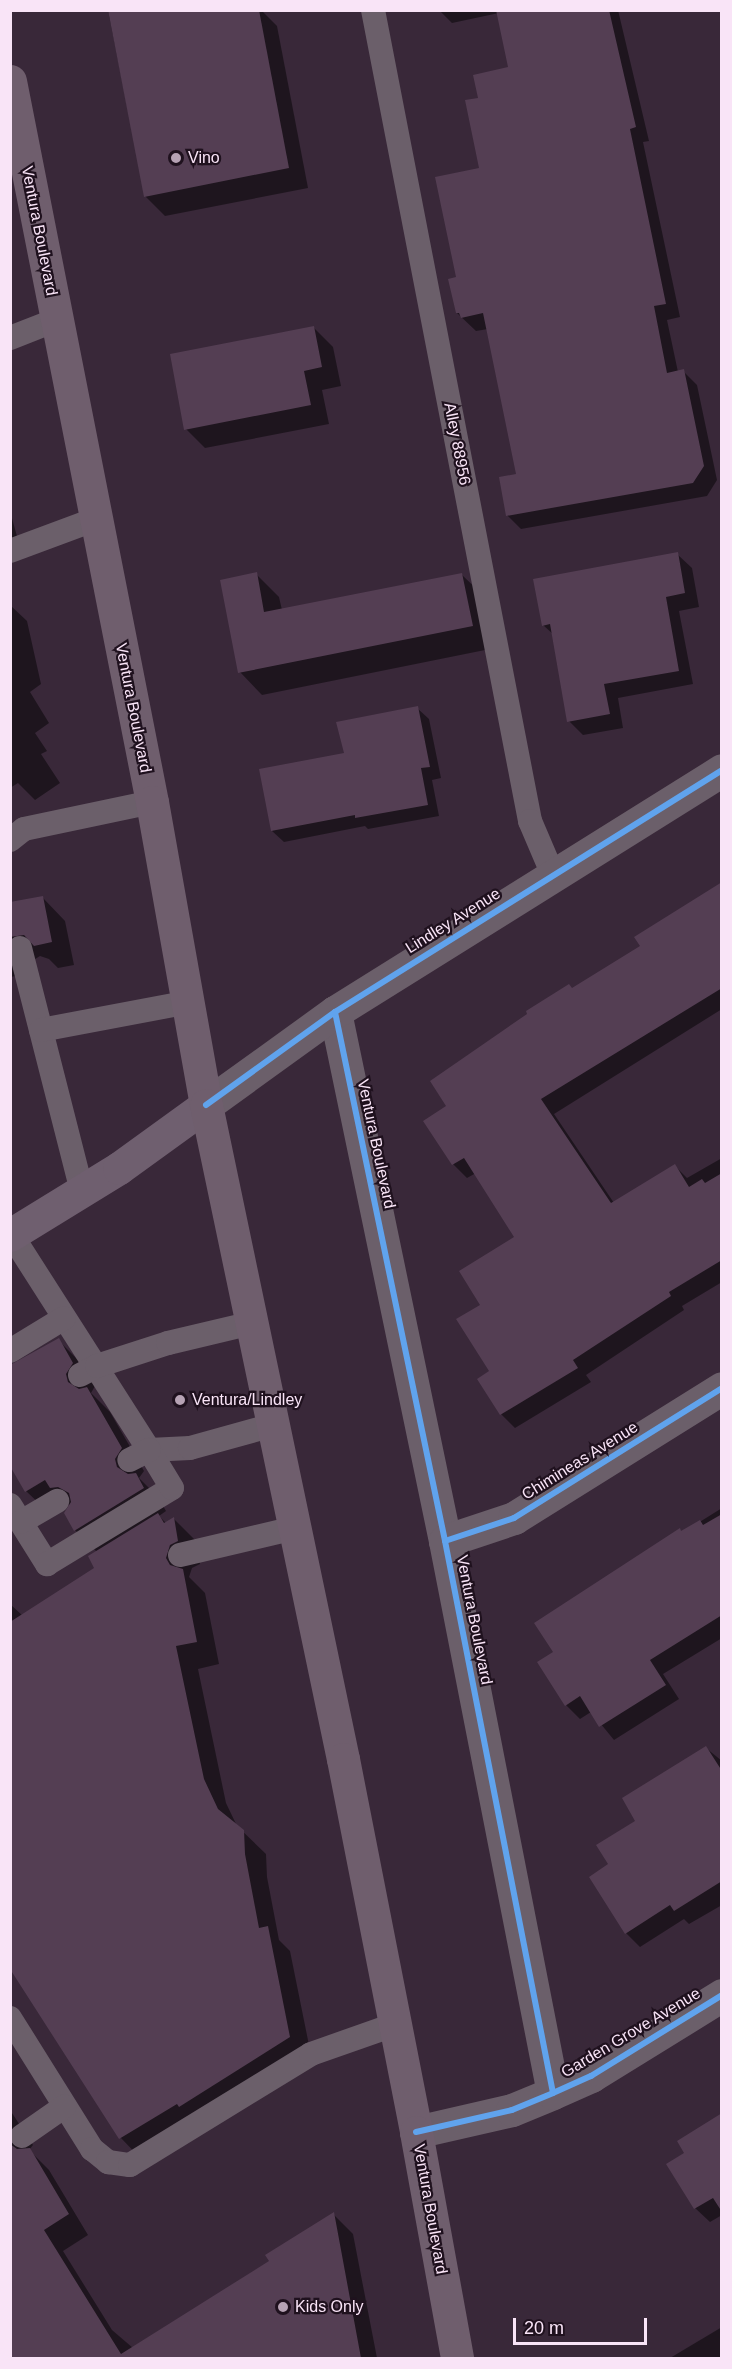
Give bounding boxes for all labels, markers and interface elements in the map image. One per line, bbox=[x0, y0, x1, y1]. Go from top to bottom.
place label: Vino bbox=[188, 148, 220, 168]
marker: Vino bbox=[169, 151, 183, 165]
street label: Ventura Boulevard bbox=[17, 165, 61, 297]
street label: Alley 88956 bbox=[440, 401, 474, 487]
street label: Ventura Boulevard bbox=[111, 642, 155, 774]
street label: Lindley Avenue bbox=[402, 884, 504, 958]
street label: Ventura Boulevard bbox=[353, 1078, 399, 1210]
place label: Ventura/Lindley bbox=[192, 1390, 302, 1410]
marker: Ventura/Lindley bbox=[173, 1393, 187, 1407]
street label: Chimineas Avenue bbox=[518, 1417, 642, 1505]
street label: Ventura Boulevard bbox=[452, 1554, 496, 1686]
street label: Garden Grove Avenue bbox=[558, 1984, 704, 2082]
street label: Ventura Boulevard bbox=[409, 2143, 451, 2275]
place label: Kids Only bbox=[295, 2297, 363, 2317]
marker: Kids Only bbox=[276, 2300, 290, 2314]
scale bar bbox=[516, 2306, 650, 2344]
text: 20 m bbox=[524, 2318, 564, 2338]

